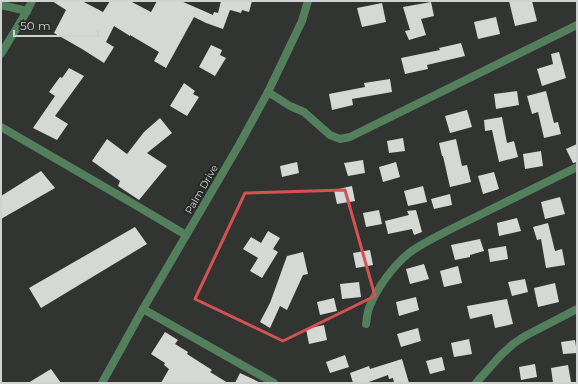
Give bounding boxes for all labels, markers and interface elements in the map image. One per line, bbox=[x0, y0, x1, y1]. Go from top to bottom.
scale bar bbox=[14, 12, 98, 38]
text: 50 m bbox=[20, 18, 51, 33]
street label: Palm Drive bbox=[182, 162, 221, 216]

